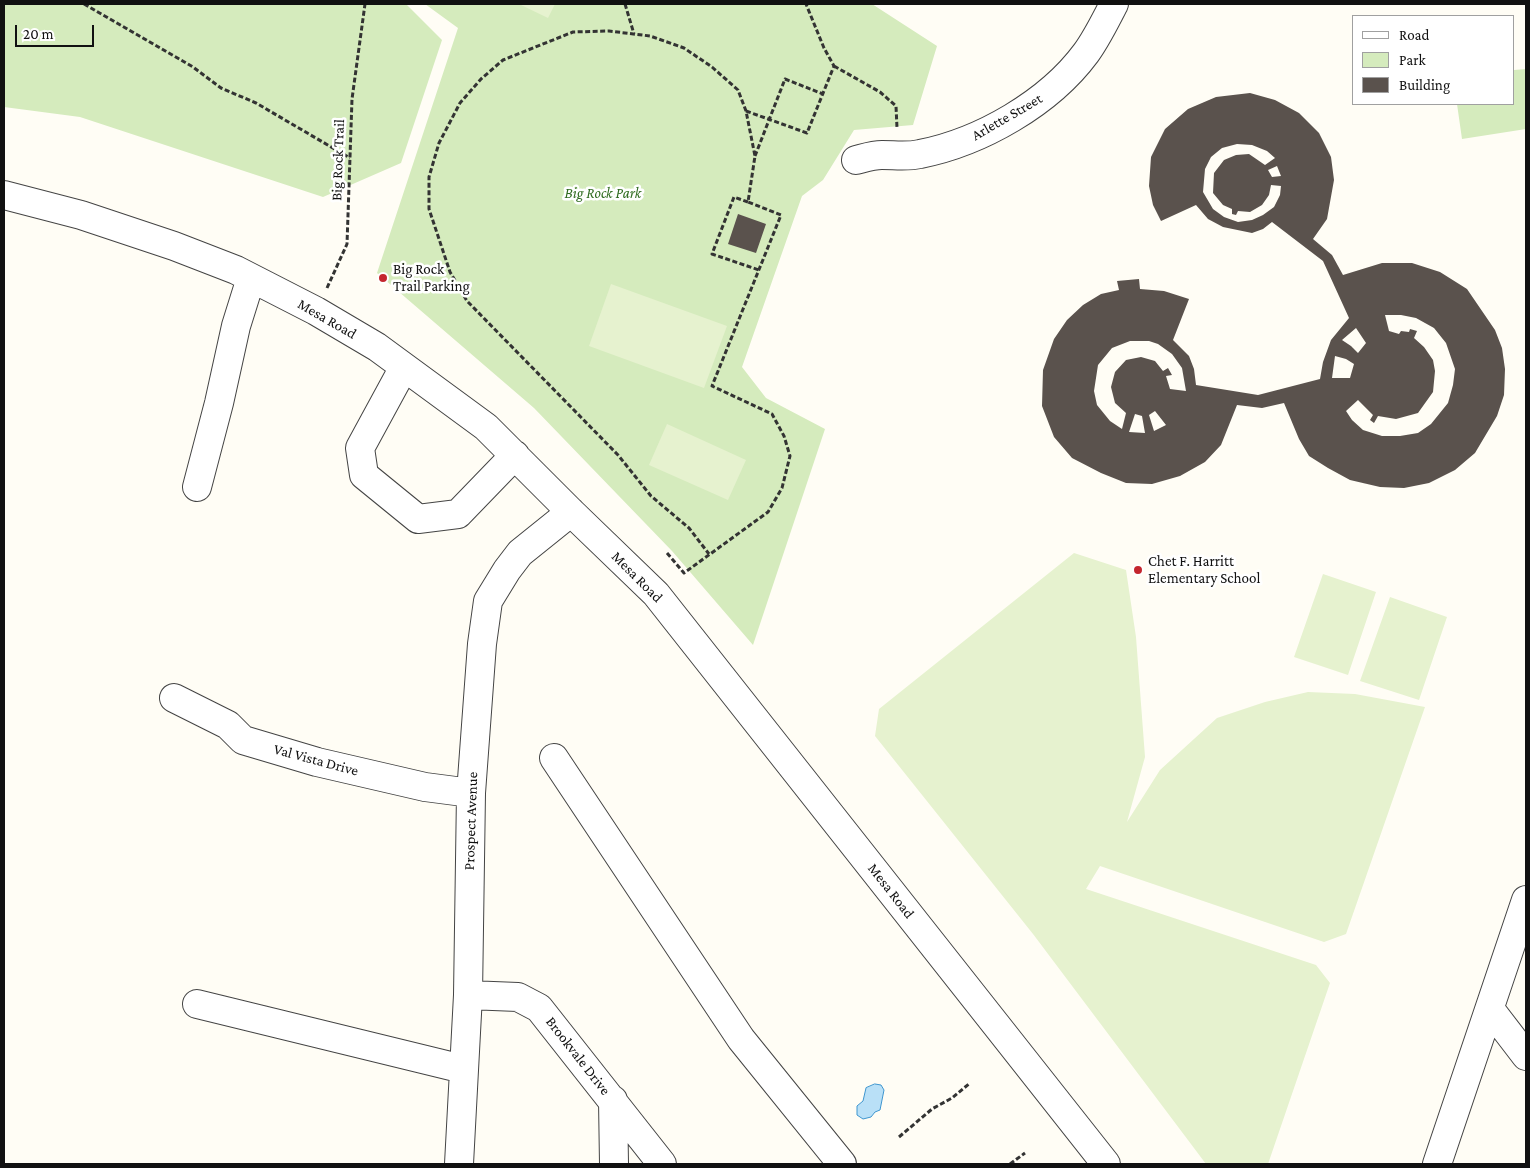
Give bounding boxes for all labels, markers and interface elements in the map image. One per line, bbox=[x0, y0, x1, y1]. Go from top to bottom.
scale bar bbox=[18, 15, 96, 47]
legend bbox=[1352, 15, 1515, 105]
text: 20 m bbox=[23, 26, 54, 42]
text: Road bbox=[1399, 27, 1429, 43]
text: Park bbox=[1399, 52, 1426, 68]
text: Building bbox=[1399, 77, 1450, 93]
street label: Arlette Street bbox=[968, 90, 1046, 144]
street label: Big Rock Trail bbox=[328, 119, 348, 201]
park label: Big Rock Park bbox=[565, 184, 641, 202]
place label: Big Rock Trail Parking bbox=[393, 260, 470, 295]
marker: Big Rock Trail Parking bbox=[377, 272, 389, 284]
street label: Mesa Road bbox=[294, 295, 360, 343]
street label: Mesa Road bbox=[608, 548, 666, 606]
place label: Chet F. Harritt Elementary School bbox=[1148, 552, 1260, 587]
marker: Chet F. Harritt Elementary School bbox=[1132, 564, 1144, 576]
street label: Val Vista Drive bbox=[272, 740, 360, 780]
street label: Prospect Avenue bbox=[460, 771, 482, 871]
street label: Mesa Road bbox=[864, 860, 918, 922]
street label: Brookvale Drive bbox=[542, 1013, 614, 1099]

